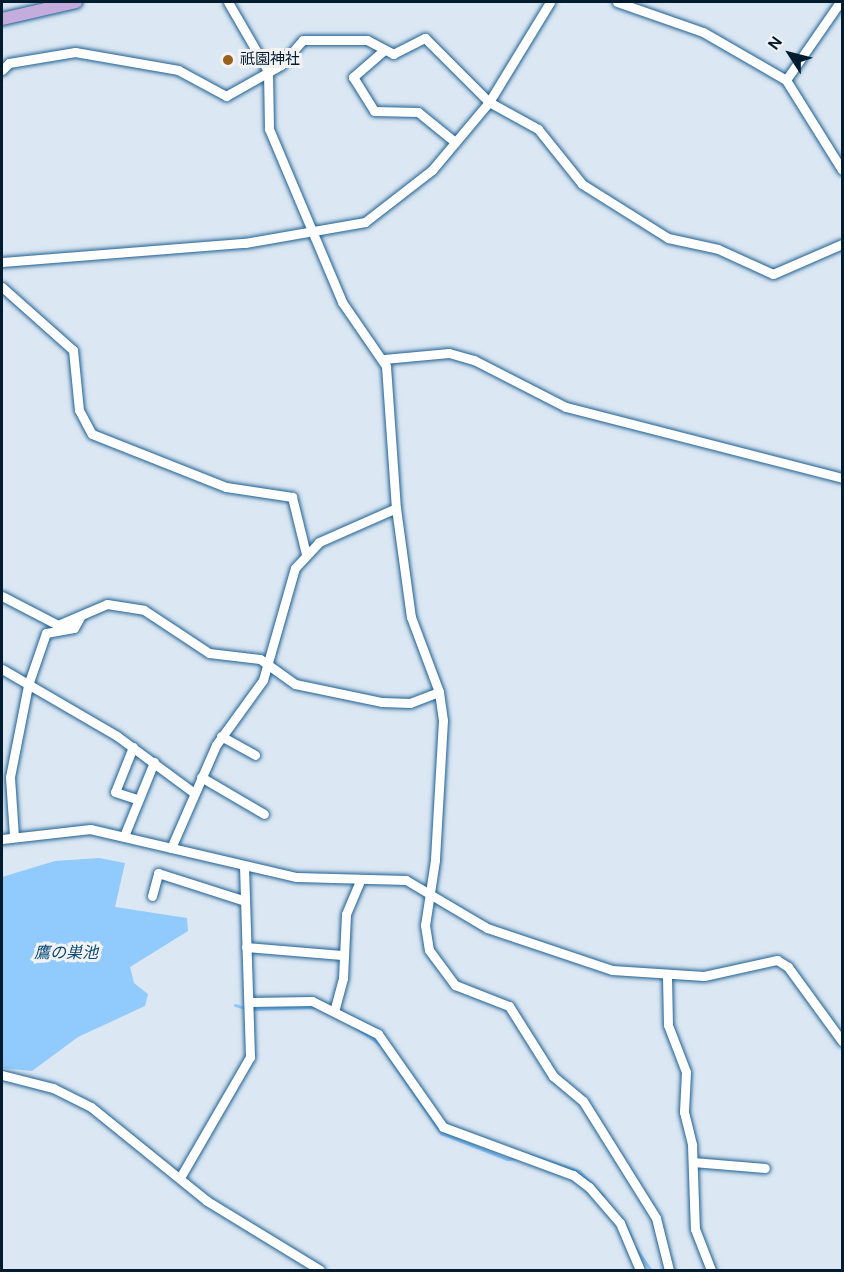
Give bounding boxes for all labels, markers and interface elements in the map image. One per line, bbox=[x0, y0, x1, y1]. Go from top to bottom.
north arrow bbox=[760, 24, 820, 84]
text: N bbox=[763, 32, 787, 54]
place label: 祇園神社 bbox=[240, 51, 300, 69]
marker: 祇園神社 bbox=[221, 53, 235, 67]
water label: 鷹の巣池 bbox=[34, 943, 98, 963]

